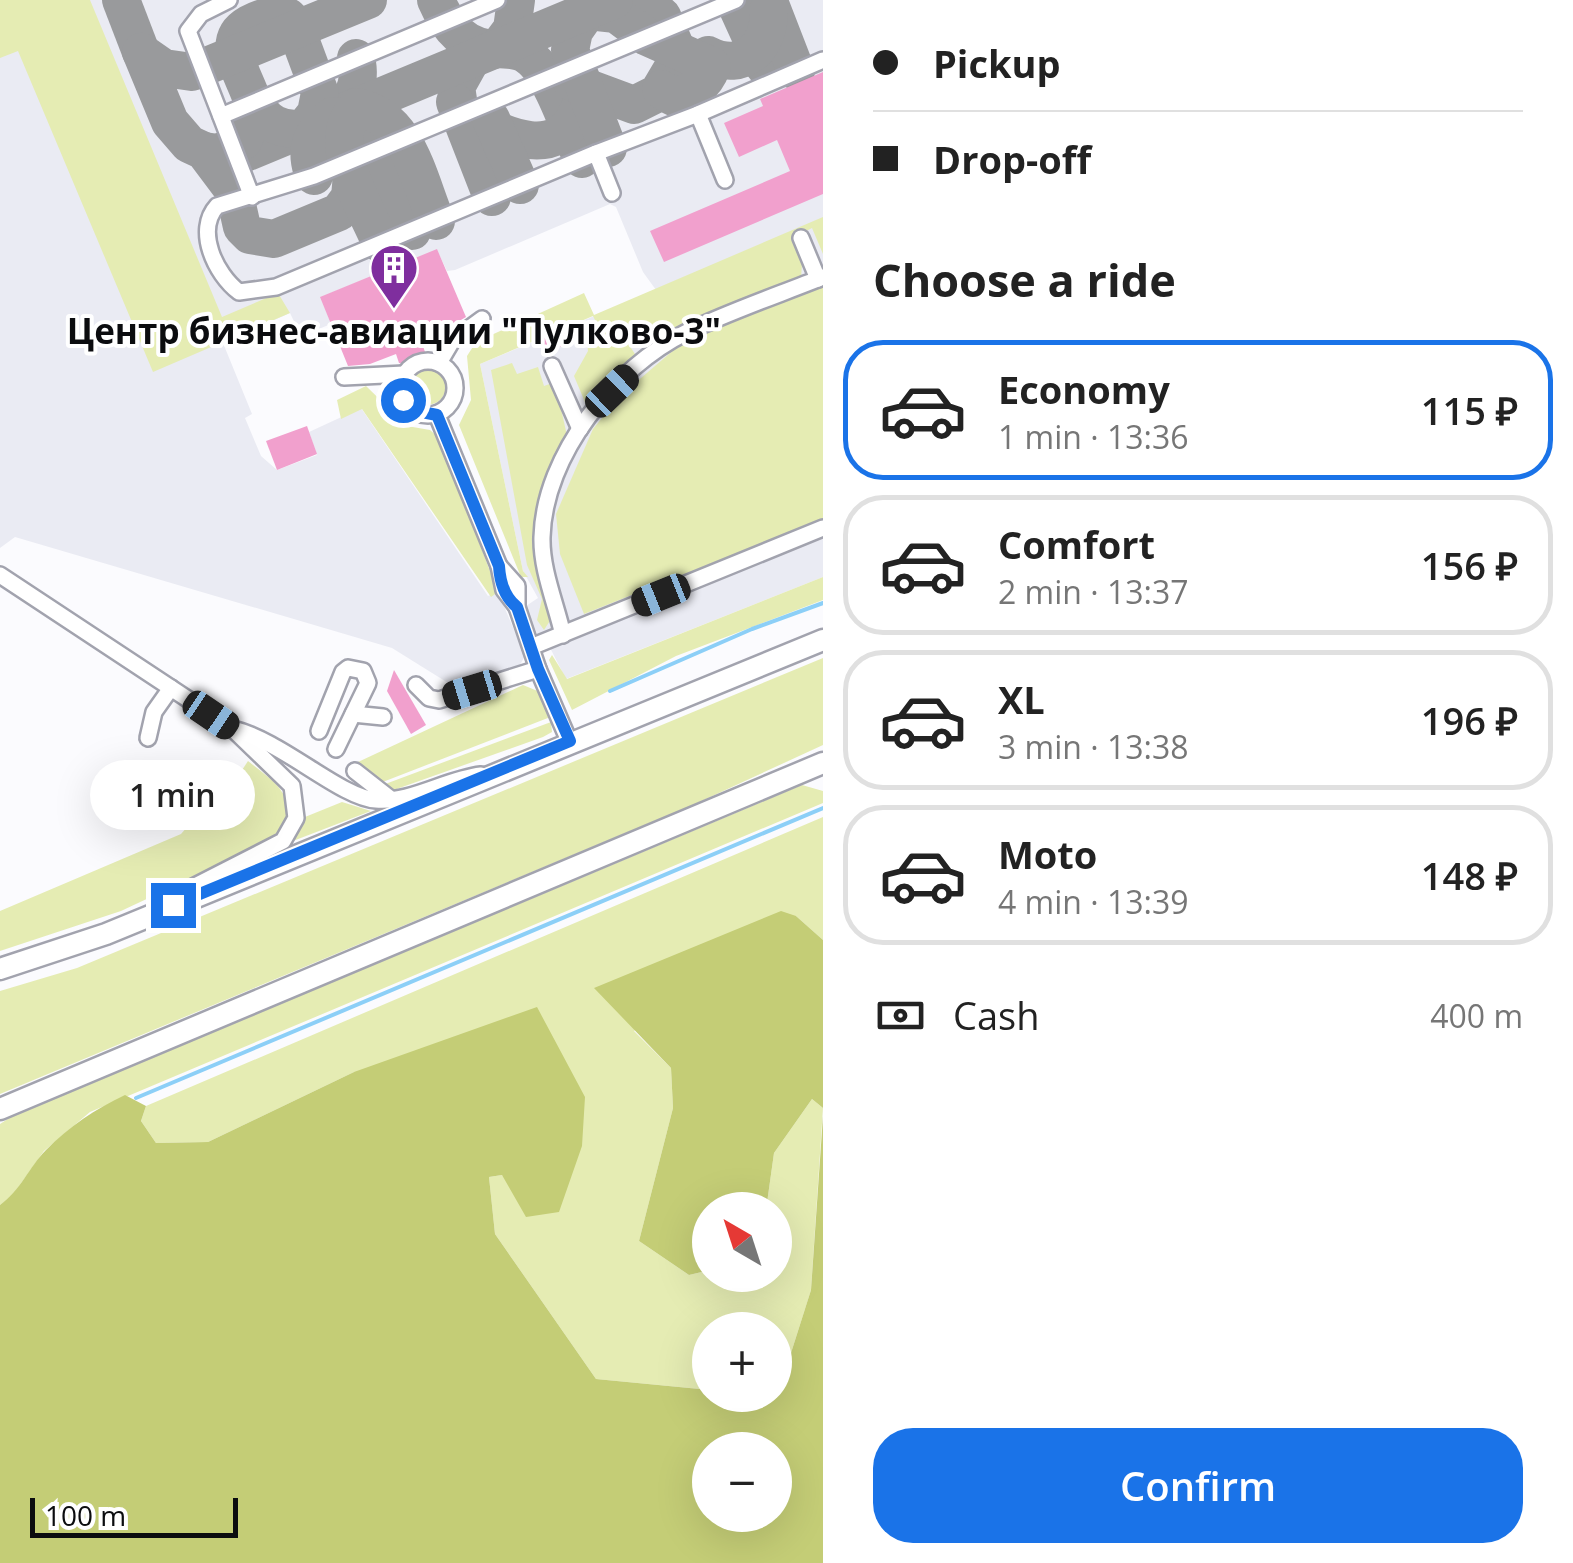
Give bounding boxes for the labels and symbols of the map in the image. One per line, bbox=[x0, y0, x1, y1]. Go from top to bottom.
building icon: Центр бизнес-авиации "Пулково-3" bbox=[368, 242, 420, 310]
place label: Центр бизнес-авиации "Пулково-3" bbox=[67, 307, 721, 354]
car bbox=[580, 359, 644, 423]
route start bbox=[381, 378, 426, 423]
car bbox=[628, 570, 694, 620]
car bbox=[439, 667, 505, 713]
car bbox=[178, 686, 244, 744]
callout: 1 min bbox=[90, 760, 256, 830]
route end bbox=[151, 883, 196, 928]
north arrow bbox=[692, 1192, 792, 1292]
scale bar bbox=[30, 1493, 238, 1538]

